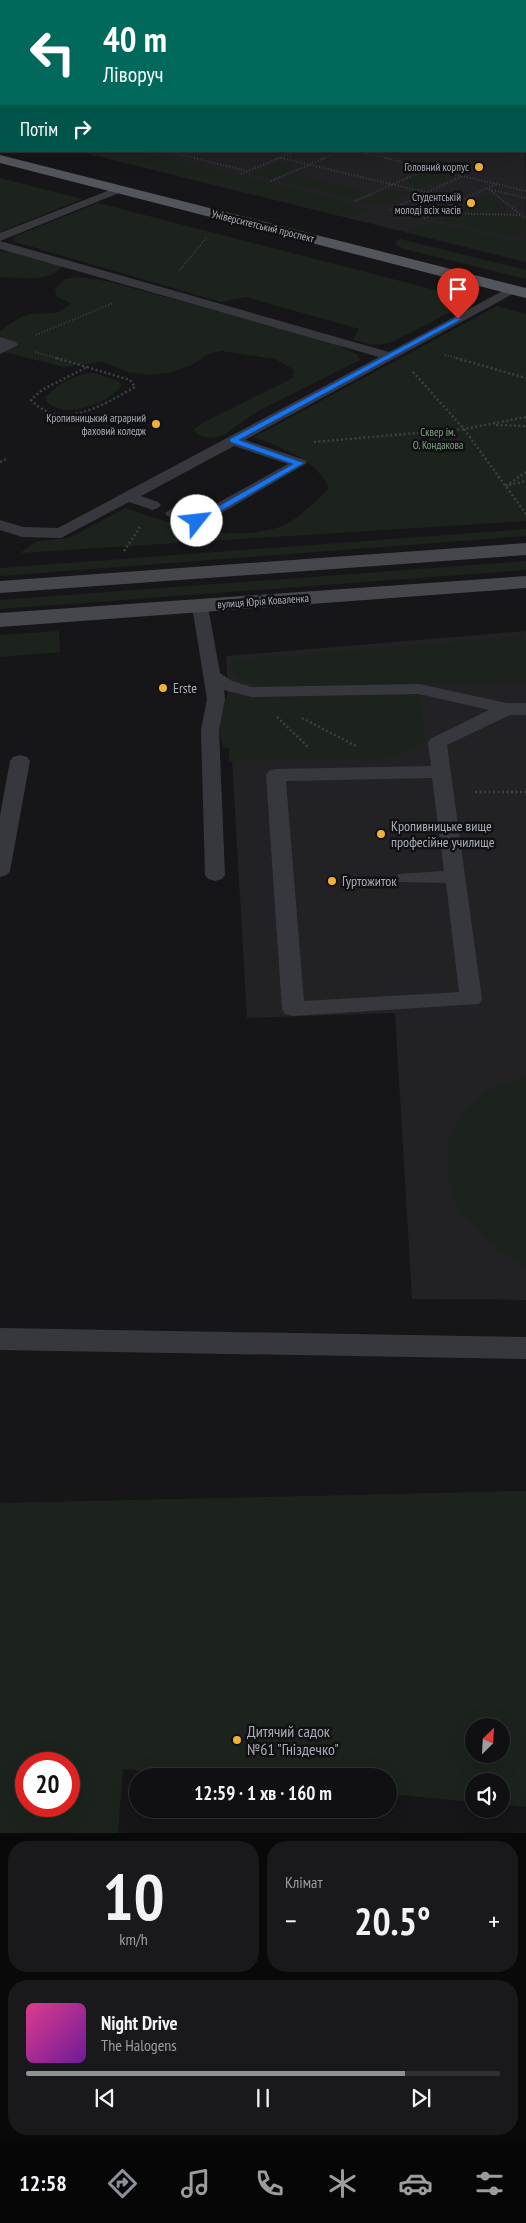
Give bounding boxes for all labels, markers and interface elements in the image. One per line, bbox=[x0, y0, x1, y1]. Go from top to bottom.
text: 40 m bbox=[103, 16, 167, 62]
icon: left bbox=[20, 20, 85, 85]
text: Ліворуч bbox=[103, 60, 164, 88]
icon: right bbox=[68, 115, 96, 143]
text: Потім bbox=[20, 117, 58, 141]
place label: Головний корпус bbox=[404, 160, 469, 174]
marker: Головний корпус bbox=[473, 161, 485, 173]
place label: Студентській молоді всіх часів bbox=[395, 190, 462, 217]
marker: Студентській молоді всіх часів bbox=[465, 197, 477, 209]
street label: Університетський проспект bbox=[210, 207, 316, 246]
pin bbox=[437, 268, 479, 319]
icon: arrive bbox=[444, 275, 472, 303]
place label: Кропивницький аграрний фаховий коледж bbox=[46, 411, 146, 438]
marker: Кропивницький аграрний фаховий коледж bbox=[150, 418, 162, 430]
park label: Сквер ім. О. Кондакова bbox=[413, 425, 463, 452]
position arrow bbox=[170, 494, 222, 546]
street label: вулиця Юрія Коваленка bbox=[217, 591, 309, 611]
place label: Erste bbox=[173, 679, 197, 697]
marker: Erste bbox=[157, 682, 169, 694]
place label: Кропивницьке вище професійне училище bbox=[391, 817, 495, 851]
marker: Кропивницьке вище професійне училище bbox=[375, 828, 387, 840]
place label: Гуртожиток bbox=[342, 872, 397, 890]
marker: Гуртожиток bbox=[326, 875, 338, 887]
north arrow bbox=[465, 1718, 510, 1762]
map controls bbox=[465, 1718, 510, 1818]
place label: Дитячий садок №61 "Гніздечко" bbox=[247, 1721, 339, 1759]
marker: Дитячий садок №61 "Гніздечко" bbox=[231, 1734, 243, 1746]
speed limit sign: 20 bbox=[15, 1752, 80, 1817]
button: sound bbox=[465, 1773, 510, 1818]
text: 12:59 · 1 хв · 160 m bbox=[194, 1781, 332, 1805]
text: 10 bbox=[102, 1854, 165, 1938]
text: Клімат bbox=[285, 1872, 323, 1892]
text: 20.5° bbox=[354, 1896, 431, 1945]
text: − bbox=[285, 1902, 297, 1939]
text: + bbox=[488, 1902, 500, 1939]
text: km/h bbox=[119, 1929, 148, 1949]
text: Night Drive bbox=[101, 2011, 178, 2035]
text: The Halogens bbox=[101, 2035, 177, 2055]
icon: previous bbox=[91, 2084, 119, 2112]
icon: pause bbox=[249, 2084, 277, 2112]
icon: next bbox=[407, 2084, 435, 2112]
icon: directions bbox=[105, 2166, 140, 2201]
icon: music bbox=[178, 2166, 213, 2201]
icon: phone bbox=[252, 2166, 287, 2201]
icon: climate bbox=[325, 2166, 360, 2201]
icon: car bbox=[398, 2166, 433, 2201]
icon: filters bbox=[472, 2166, 507, 2201]
text: 12:58 bbox=[19, 2169, 67, 2197]

